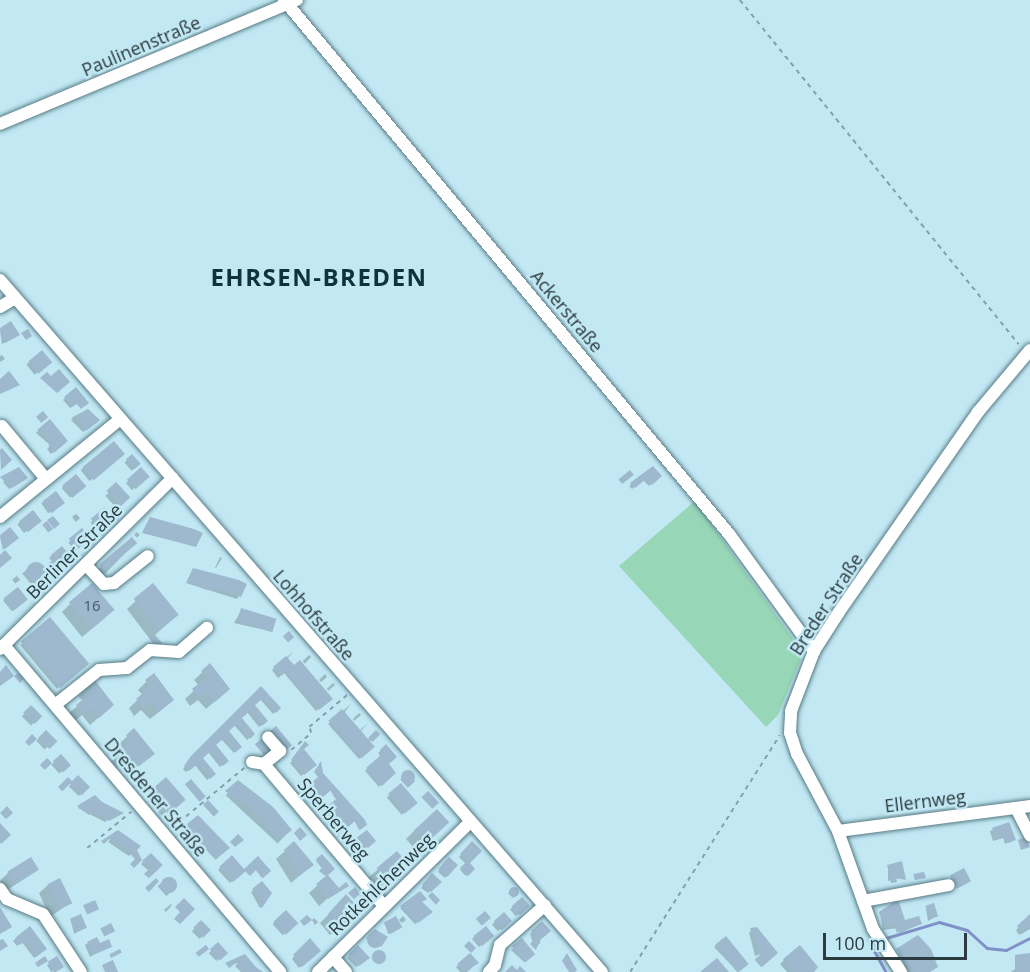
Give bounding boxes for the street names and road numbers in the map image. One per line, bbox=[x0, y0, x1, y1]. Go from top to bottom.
street label: Paulinenstraße bbox=[78, 11, 204, 81]
street label: Ackerstraße bbox=[526, 266, 608, 356]
street label: Berliner Straße bbox=[22, 499, 126, 603]
street label: Breder Straße bbox=[785, 549, 867, 659]
street label: Lohhofstraße bbox=[269, 565, 359, 665]
street label: Dresdener Straße bbox=[100, 733, 212, 861]
street label: Sperberweg bbox=[293, 774, 375, 864]
street label: Ellernweg bbox=[883, 785, 967, 817]
street label: Rotkehlchenweg bbox=[324, 828, 438, 940]

